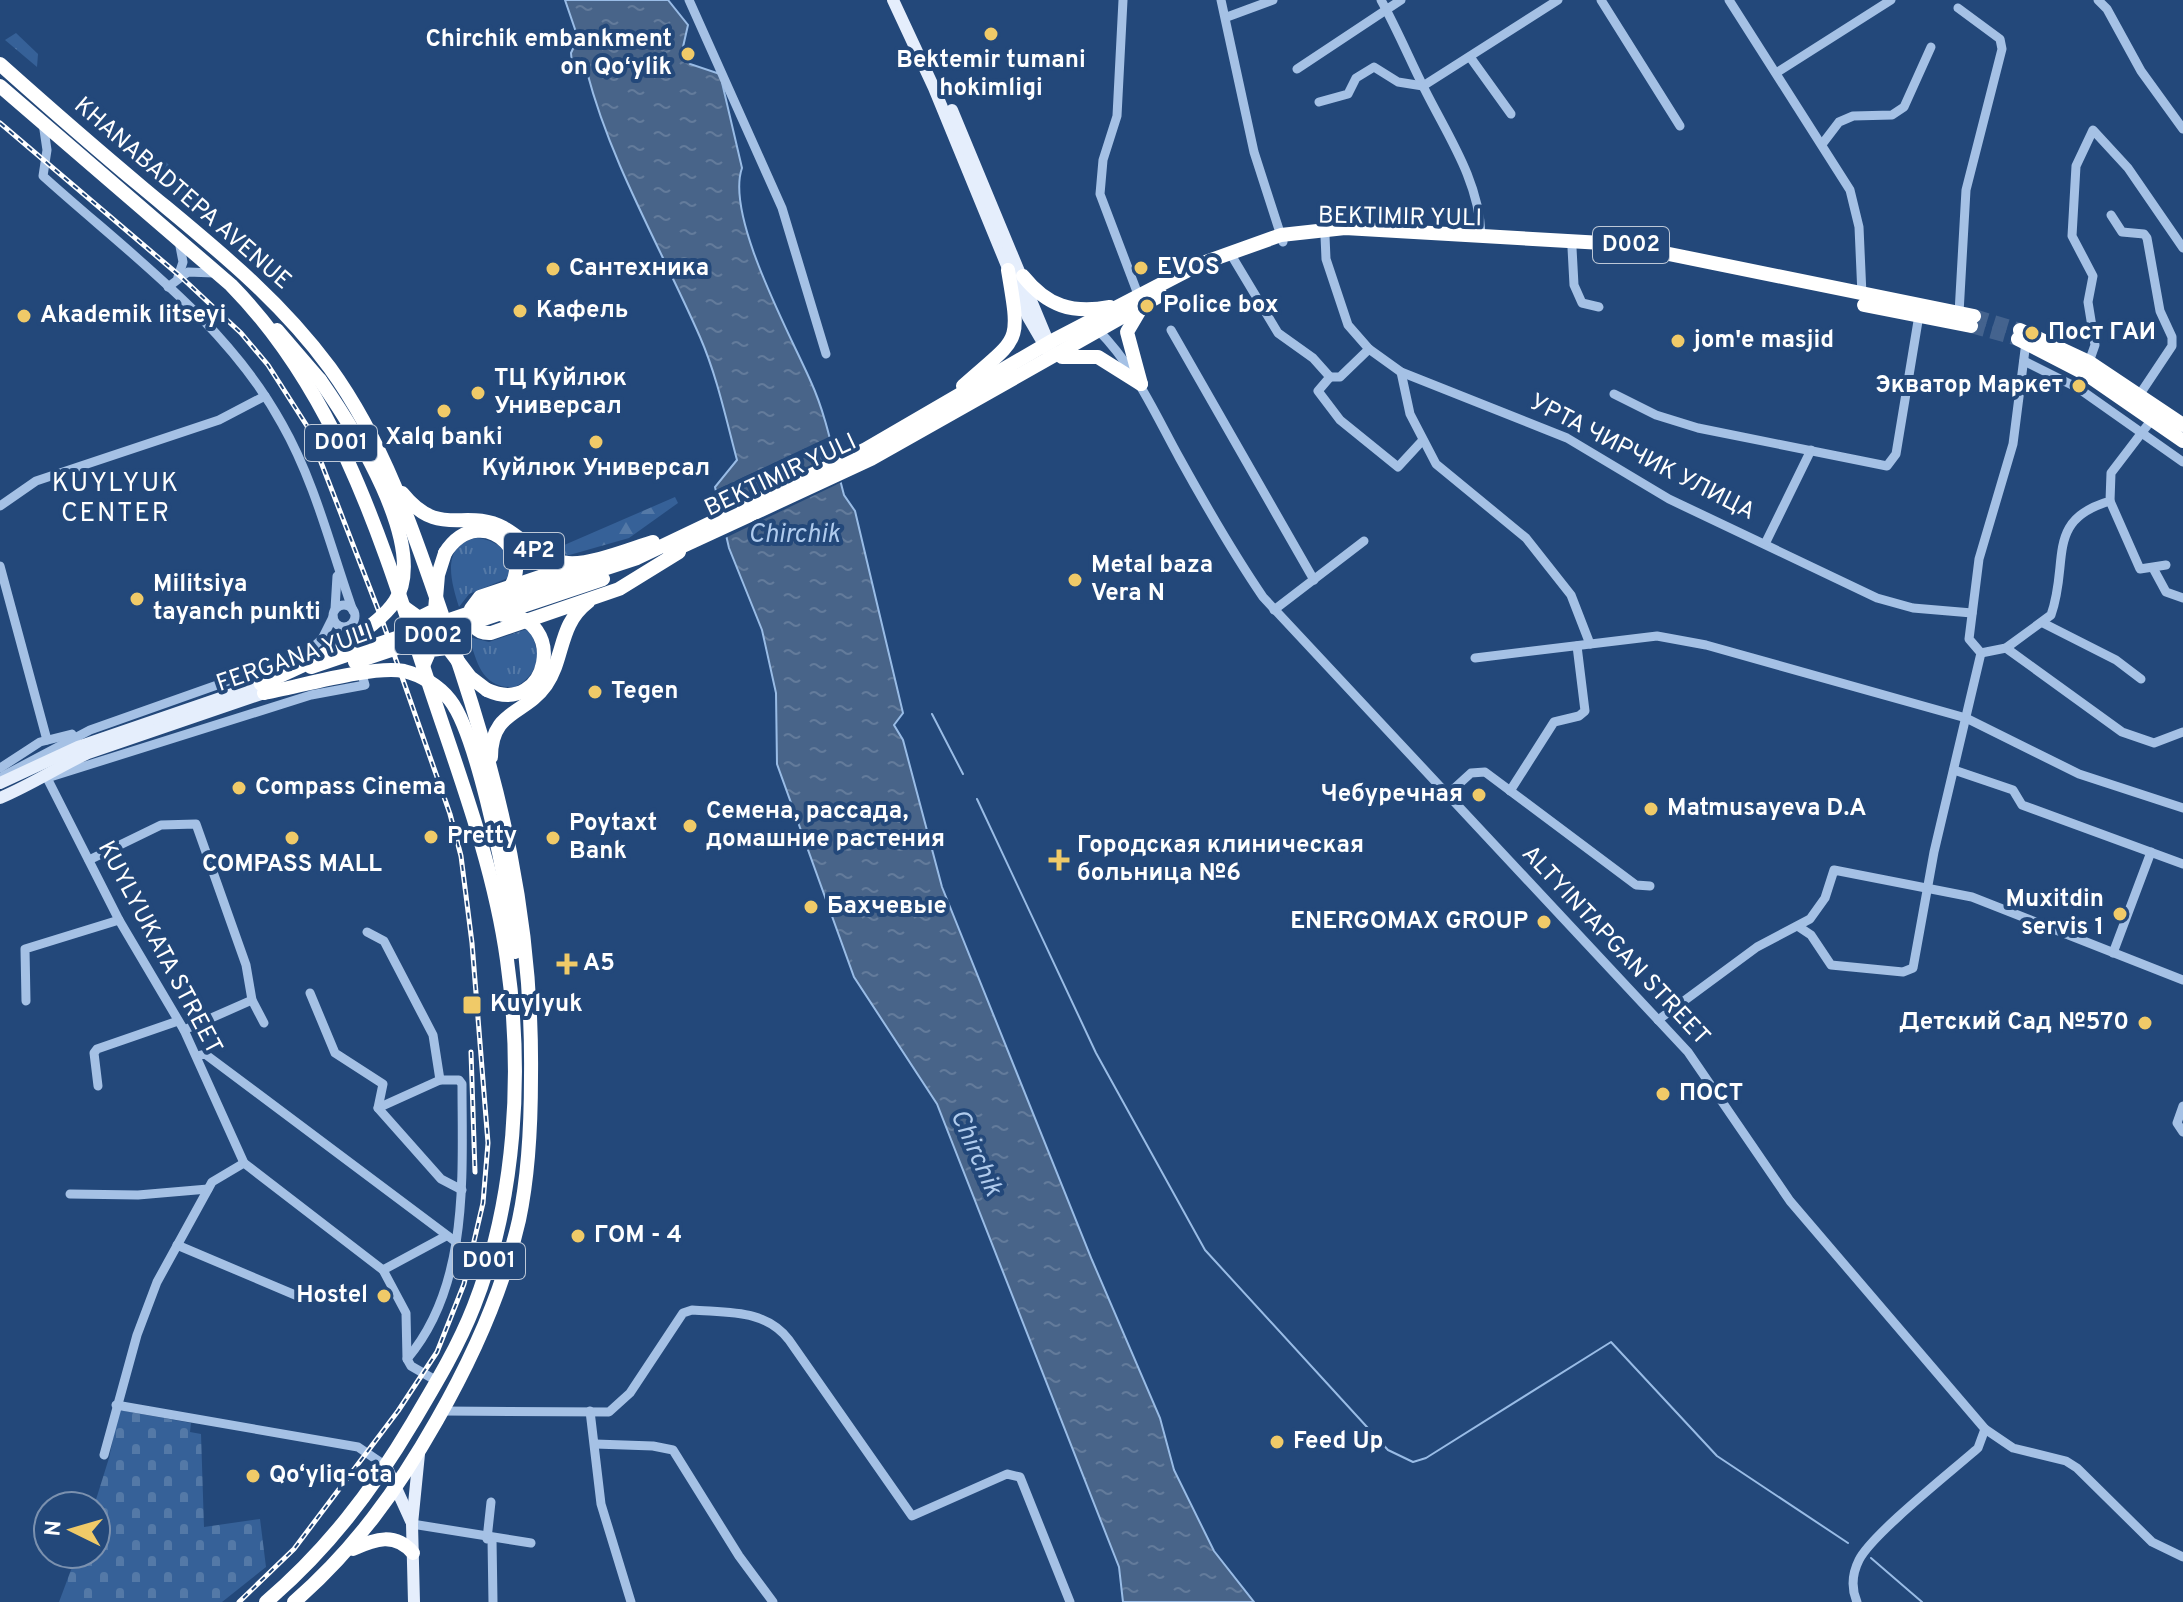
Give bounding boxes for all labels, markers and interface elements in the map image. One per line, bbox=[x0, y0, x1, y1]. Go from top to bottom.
place label: Chirchik embankment on Qoʻylik bbox=[425, 25, 672, 83]
marker: Bektemir tumani hokimligi bbox=[982, 25, 1000, 43]
marker: Chirchik embankment on Qoʻylik bbox=[679, 45, 697, 63]
place label: Bektemir tumani hokimligi bbox=[896, 46, 1086, 104]
street label: KHANABADTEPA AVENUE bbox=[67, 91, 297, 297]
street label: BEKTIMIR YULI bbox=[1318, 202, 1482, 234]
road number: D002 bbox=[1593, 227, 1669, 263]
place label: EVOS bbox=[1157, 253, 1220, 283]
place label: Сантехника bbox=[569, 254, 709, 284]
marker: EVOS bbox=[1132, 259, 1150, 277]
marker: Сантехника bbox=[544, 260, 562, 278]
place label: Police box bbox=[1163, 291, 1279, 321]
place label: Кафель bbox=[536, 296, 629, 326]
marker: Police box bbox=[1138, 297, 1156, 315]
place label: Akademik litseyi bbox=[40, 301, 226, 331]
marker: Кафель bbox=[511, 302, 529, 320]
marker: Akademik litseyi bbox=[15, 307, 33, 325]
place label: Пост ГАИ bbox=[2048, 318, 2156, 348]
marker: Пост ГАИ bbox=[2023, 324, 2041, 342]
place label: jom'e masjid bbox=[1692, 326, 1834, 356]
marker: jom'e masjid bbox=[1669, 332, 1687, 350]
place label: ТЦ Куйлюк Универсал bbox=[494, 364, 627, 422]
place label: Экватор Маркет bbox=[1875, 371, 2063, 401]
marker: Экватор Маркет bbox=[2070, 377, 2088, 395]
marker: ТЦ Куйлюк Универсал bbox=[469, 384, 487, 402]
street label: УРТА ЧИРЧИК УЛИЦА bbox=[1524, 388, 1760, 528]
marker: Xalq banki bbox=[435, 402, 453, 420]
place label: Xalq banki bbox=[385, 423, 503, 453]
road number: D001 bbox=[305, 425, 377, 461]
street label: BEKTIMIR YULI bbox=[700, 428, 862, 524]
marker: Куйлюк Универсал bbox=[587, 433, 605, 451]
place label: Куйлюк Универсал bbox=[482, 454, 710, 484]
district label: KUYLYUK CENTER bbox=[52, 468, 180, 531]
water label: Chirchik bbox=[748, 519, 841, 552]
road number: 4P2 bbox=[504, 533, 564, 569]
place label: Metal baza Vera N bbox=[1091, 551, 1213, 609]
place label: Militsiya tayanch punkti bbox=[153, 570, 321, 628]
marker: Metal baza Vera N bbox=[1066, 571, 1084, 589]
marker: Militsiya tayanch punkti bbox=[128, 590, 146, 608]
street label: FERGANA YULI bbox=[213, 618, 377, 700]
road number: D002 bbox=[395, 618, 471, 654]
place label: Tegen bbox=[611, 677, 678, 707]
marker: Tegen bbox=[586, 683, 604, 701]
place label: Compass Cinema bbox=[255, 773, 446, 803]
marker: Compass Cinema bbox=[230, 779, 248, 797]
place label: Чебуречная bbox=[1321, 780, 1463, 810]
marker: Чебуречная bbox=[1470, 786, 1488, 804]
place label: Matmusayeva D.A bbox=[1667, 794, 1867, 824]
place label: Семена, рассада, домашние растения bbox=[706, 797, 945, 855]
marker: Matmusayeva D.A bbox=[1642, 800, 1660, 818]
place label: Poytaxt Bank bbox=[569, 809, 657, 867]
marker: Семена, рассада, домашние растения bbox=[681, 817, 699, 835]
place label: Pretty bbox=[447, 822, 517, 852]
marker: Pretty bbox=[422, 828, 440, 846]
marker: COMPASS MALL bbox=[283, 829, 301, 847]
marker: Poytaxt Bank bbox=[544, 829, 562, 847]
place label: Городская клиническая больница №6 bbox=[1077, 831, 1364, 889]
street label: KUYLYUKATA STREET bbox=[90, 836, 228, 1060]
street label: ALTYINTAPGAN STREET bbox=[1514, 840, 1716, 1052]
marker: Городская клиническая больница №6 bbox=[1048, 849, 1070, 871]
place label: COMPASS MALL bbox=[202, 850, 382, 880]
place label: Muxitdin servis 1 bbox=[2006, 885, 2104, 943]
place label: Бахчевые bbox=[827, 892, 947, 922]
marker: Бахчевые bbox=[802, 898, 820, 916]
marker: Muxitdin servis 1 bbox=[2111, 905, 2129, 923]
place label: ENERGOMAX GROUP bbox=[1290, 907, 1528, 937]
marker: ENERGOMAX GROUP bbox=[1535, 913, 1553, 931]
place label: A5 bbox=[583, 949, 615, 979]
marker: A5 bbox=[558, 955, 576, 973]
place label: Kuylyuk bbox=[490, 990, 583, 1020]
marker: Kuylyuk bbox=[461, 994, 483, 1016]
place label: Детский Сад №570 bbox=[1899, 1008, 2129, 1038]
marker: Детский Сад №570 bbox=[2136, 1014, 2154, 1032]
place label: ПОСТ bbox=[1679, 1079, 1743, 1109]
marker: ПОСТ bbox=[1654, 1085, 1672, 1103]
water label: Chirchik bbox=[941, 1104, 1009, 1202]
place label: ГОМ - 4 bbox=[594, 1221, 682, 1251]
marker: ГОМ - 4 bbox=[569, 1227, 587, 1245]
road number: D001 bbox=[453, 1243, 525, 1279]
place label: Hostel bbox=[296, 1281, 368, 1311]
marker: Hostel bbox=[375, 1287, 393, 1305]
place label: Feed Up bbox=[1293, 1427, 1383, 1457]
marker: Feed Up bbox=[1268, 1433, 1286, 1451]
place label: Qo‘yliq-ota bbox=[269, 1461, 393, 1491]
marker: Qo‘yliq-ota bbox=[244, 1467, 262, 1485]
north arrow bbox=[32, 1490, 112, 1570]
text: N bbox=[40, 1519, 69, 1538]

